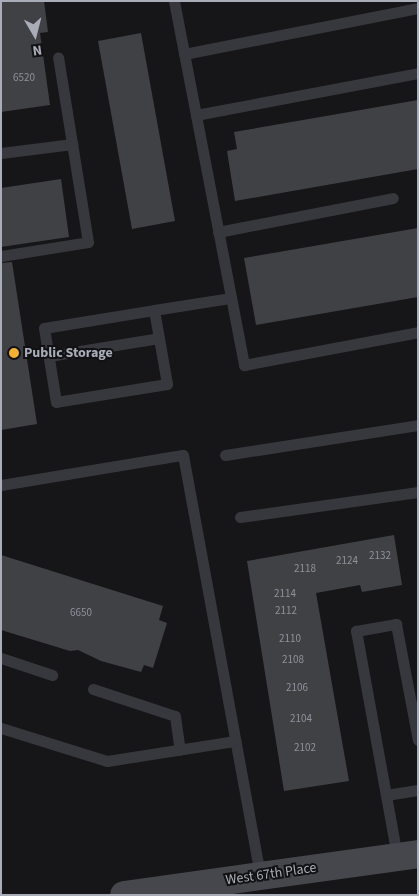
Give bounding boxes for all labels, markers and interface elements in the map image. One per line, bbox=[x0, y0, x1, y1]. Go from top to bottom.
north arrow bbox=[10, 10, 60, 60]
text: N bbox=[31, 39, 43, 60]
house number: 6520 bbox=[13, 71, 35, 85]
place label: Public Storage bbox=[24, 345, 113, 361]
marker: Public Storage bbox=[8, 347, 20, 359]
house number: 2132 bbox=[369, 549, 391, 563]
house number: 2124 bbox=[336, 554, 358, 568]
house number: 2118 bbox=[294, 562, 316, 576]
house number: 2114 bbox=[274, 587, 296, 601]
house number: 2112 bbox=[275, 604, 297, 618]
house number: 6650 bbox=[70, 606, 92, 620]
house number: 2110 bbox=[279, 632, 301, 646]
house number: 2108 bbox=[282, 653, 304, 667]
house number: 2106 bbox=[286, 681, 308, 695]
house number: 2104 bbox=[290, 712, 312, 726]
house number: 2102 bbox=[294, 741, 316, 755]
street label: West 67th Place bbox=[224, 859, 318, 889]

